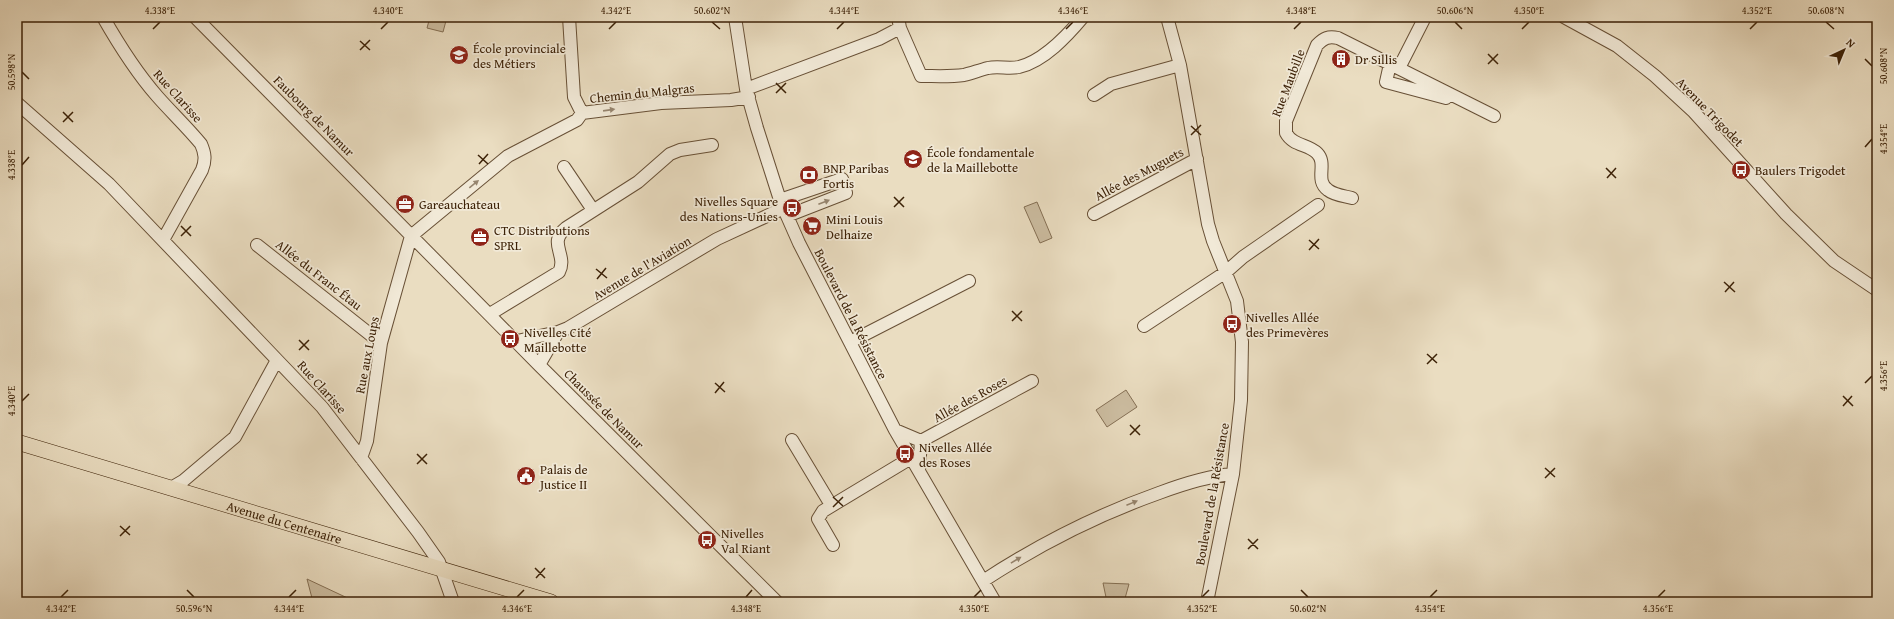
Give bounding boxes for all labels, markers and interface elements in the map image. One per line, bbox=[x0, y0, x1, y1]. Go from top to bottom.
text: 4.338°E bbox=[145, 3, 175, 18]
text: 4.340°E bbox=[373, 3, 403, 18]
text: 4.342°E bbox=[601, 3, 631, 18]
text: 50.602°N bbox=[694, 3, 731, 18]
text: 4.344°E bbox=[829, 3, 859, 18]
text: 4.346°E bbox=[1058, 3, 1088, 18]
text: 4.348°E bbox=[1286, 3, 1316, 18]
text: 50.606°N bbox=[1437, 3, 1474, 18]
text: 4.350°E bbox=[1514, 3, 1544, 18]
text: 4.352°E bbox=[1742, 3, 1772, 18]
text: 50.608°N bbox=[1808, 3, 1845, 18]
north arrow bbox=[1824, 30, 1864, 70]
text: N bbox=[1843, 34, 1860, 52]
place label: École provinciale des Métiers bbox=[473, 39, 566, 73]
school or university icon: École provinciale des Métiers bbox=[448, 44, 470, 66]
street label: Rue Maubille bbox=[1266, 46, 1310, 120]
text: 50.608°N bbox=[1876, 47, 1891, 84]
building icon: Dr Sillis bbox=[1330, 48, 1352, 70]
place label: Dr Sillis bbox=[1355, 50, 1397, 69]
text: 50.598°N bbox=[4, 53, 19, 90]
street label: Rue Clarisse bbox=[149, 65, 207, 127]
street label: Faubourg de Namur bbox=[269, 71, 359, 161]
street label: Avenue Trigodet bbox=[1672, 73, 1748, 151]
street label: Chemin du Malgras bbox=[589, 78, 695, 108]
one-way arrow bbox=[603, 107, 615, 113]
text: 4.354°E bbox=[1876, 124, 1891, 154]
place label: École fondamentale de la Maillebotte bbox=[927, 143, 1034, 177]
street label: Allée des Muguets bbox=[1091, 143, 1187, 205]
school or university icon: École fondamentale de la Maillebotte bbox=[902, 148, 924, 170]
text: 4.338°E bbox=[4, 150, 19, 180]
place label: BNP Paribas Fortis bbox=[823, 159, 889, 193]
bus stop icon: Baulers Trigodet bbox=[1730, 159, 1752, 181]
place label: Baulers Trigodet bbox=[1755, 161, 1846, 180]
bank icon: BNP Paribas Fortis bbox=[798, 164, 820, 186]
one-way arrow bbox=[468, 180, 479, 188]
place label: Nivelles Square des Nations-Unies bbox=[680, 192, 778, 226]
office icon: Gareauchateau bbox=[394, 193, 416, 215]
place label: Gareauchateau bbox=[419, 195, 500, 214]
bus stop icon: Nivelles Square des Nations-Unies bbox=[781, 197, 803, 219]
one-way arrow bbox=[818, 198, 830, 204]
place label: Mini Louis Delhaize bbox=[826, 210, 883, 244]
supermarket icon: Mini Louis Delhaize bbox=[801, 215, 823, 237]
place label: CTC Distributions SPRL bbox=[494, 221, 590, 255]
office icon: CTC Distributions SPRL bbox=[469, 226, 491, 248]
street label: Avenue de l'Aviation bbox=[589, 231, 695, 305]
street label: Allée du Franc Étau bbox=[272, 235, 366, 315]
street label: Boulevard de la Résistance bbox=[810, 245, 892, 383]
place label: Nivelles Allée des Primevères bbox=[1246, 308, 1329, 342]
bus stop icon: Nivelles Allée des Primevères bbox=[1221, 313, 1243, 335]
street label: Rue aux Loups bbox=[350, 315, 384, 395]
place label: Nivelles Cité Maillebotte bbox=[524, 323, 591, 357]
bus stop icon: Nivelles Cité Maillebotte bbox=[499, 328, 521, 350]
street label: Rue Clarisse bbox=[293, 356, 351, 418]
text: 4.356°E bbox=[1876, 361, 1891, 391]
street label: Chaussée de Namur bbox=[560, 365, 649, 454]
street label: Allée des Roses bbox=[930, 371, 1010, 427]
text: 4.340°E bbox=[4, 386, 19, 416]
street label: Boulevard de la Résistance bbox=[1190, 421, 1234, 567]
place label: Nivelles Allée des Roses bbox=[919, 438, 992, 472]
bus stop icon: Nivelles Allée des Roses bbox=[894, 443, 916, 465]
place label: Palais de Justice II bbox=[538, 460, 588, 494]
public building icon: Palais de Justice II bbox=[515, 465, 537, 487]
street label: Avenue du Centenaire bbox=[224, 496, 344, 548]
one-way arrow bbox=[1127, 500, 1138, 506]
place label: Nivelles Val Riant bbox=[721, 524, 771, 558]
bus stop icon: Nivelles Val Riant bbox=[696, 529, 718, 551]
one-way arrow bbox=[1010, 557, 1022, 564]
text: 4.342°E bbox=[46, 601, 76, 616]
text: 50.596°N bbox=[176, 601, 213, 616]
text: 4.344°E bbox=[274, 601, 304, 616]
text: 4.346°E bbox=[502, 601, 532, 616]
text: 4.348°E bbox=[731, 601, 761, 616]
text: 4.350°E bbox=[959, 601, 989, 616]
text: 4.352°E bbox=[1187, 601, 1217, 616]
text: 50.602°N bbox=[1290, 601, 1327, 616]
text: 4.354°E bbox=[1415, 601, 1445, 616]
text: 4.356°E bbox=[1643, 601, 1673, 616]

